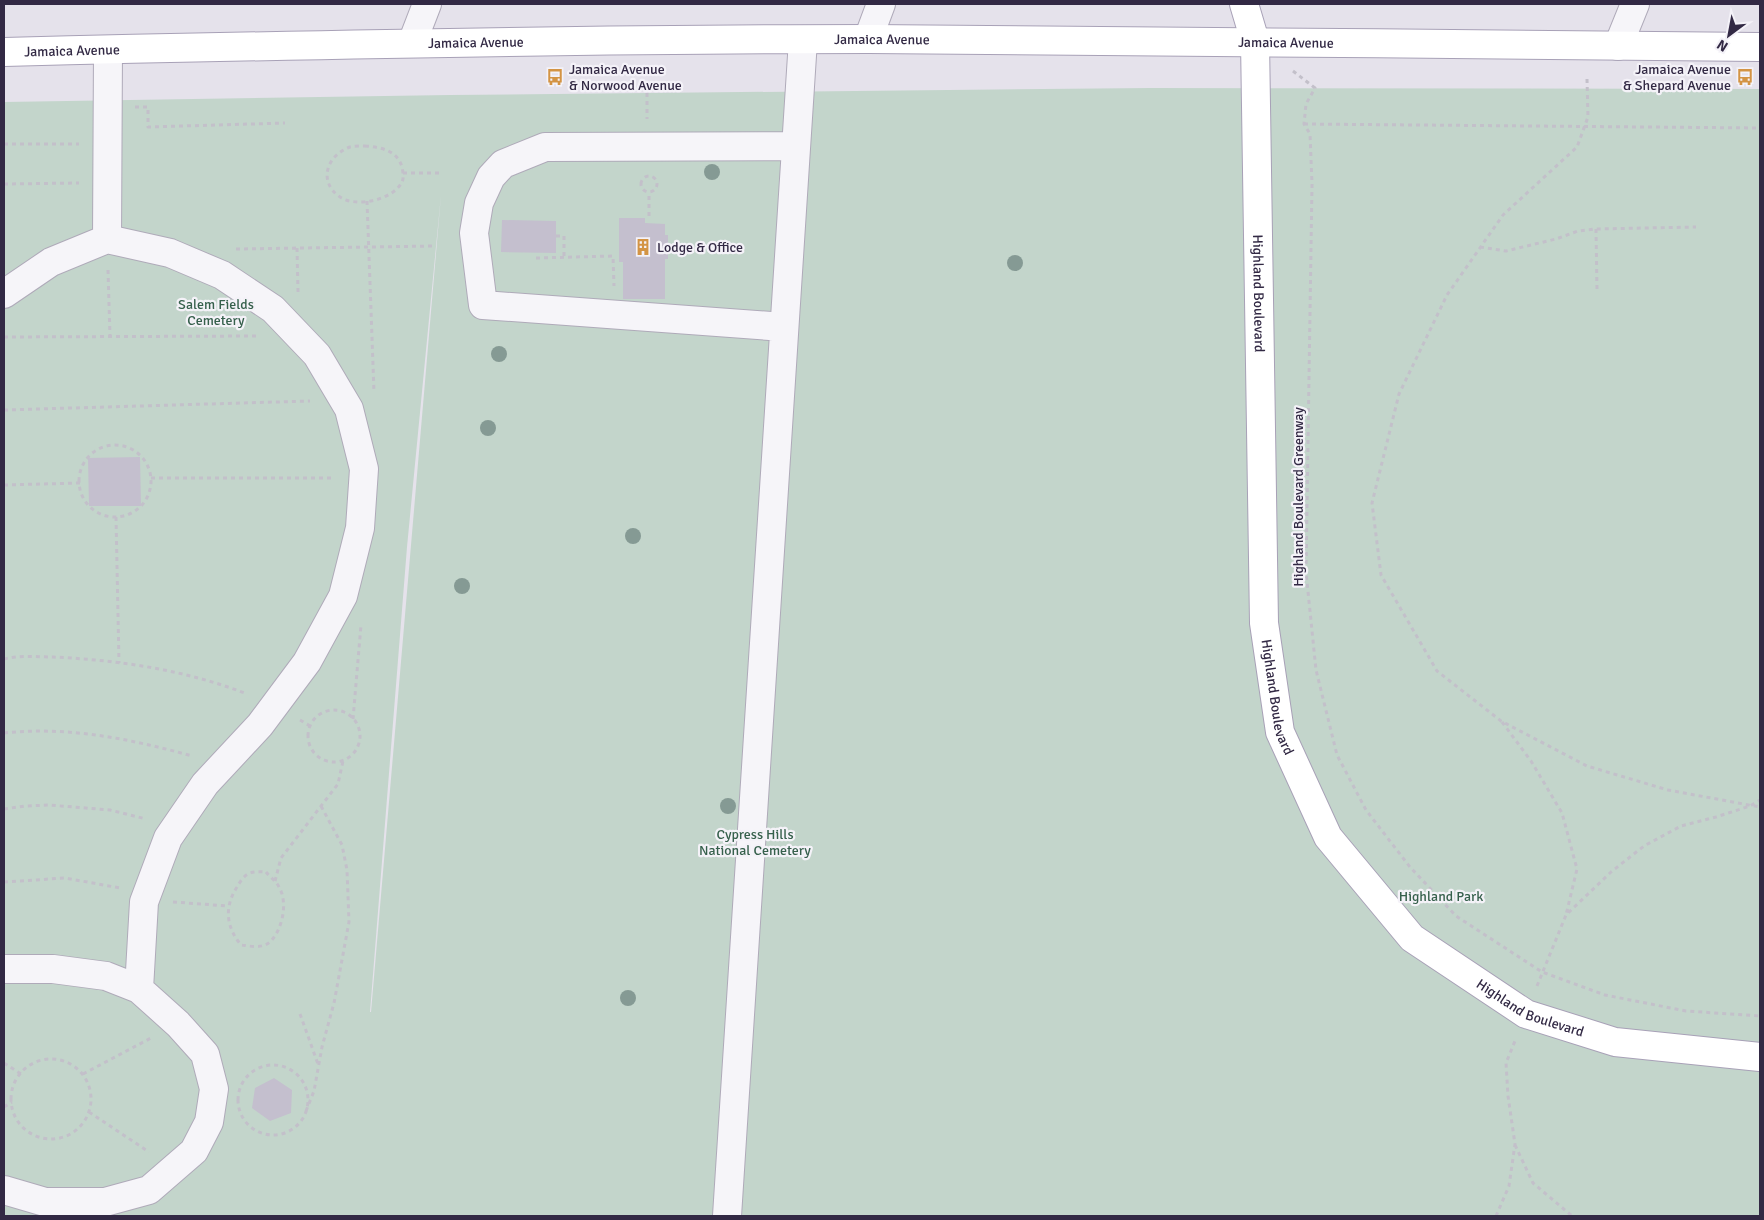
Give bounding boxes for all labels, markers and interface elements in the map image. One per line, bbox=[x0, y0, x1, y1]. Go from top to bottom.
north arrow bbox=[1704, 10, 1754, 60]
street label: Jamaica Avenue bbox=[834, 30, 930, 48]
street label: Jamaica Avenue bbox=[428, 33, 524, 52]
street label: Jamaica Avenue bbox=[1238, 33, 1334, 51]
text: N bbox=[1714, 36, 1731, 55]
street label: Jamaica Avenue bbox=[24, 41, 120, 60]
place label: Jamaica Avenue & Norwood Avenue bbox=[569, 61, 682, 94]
place label: Jamaica Avenue & Shepard Avenue bbox=[1623, 61, 1731, 94]
bus stop icon: Jamaica Avenue & Norwood Avenue bbox=[545, 67, 565, 87]
bus stop icon: Jamaica Avenue & Shepard Avenue bbox=[1735, 67, 1755, 87]
street label: Highland Boulevard bbox=[1249, 234, 1268, 352]
building icon: Lodge & Office bbox=[633, 237, 653, 257]
place label: Lodge & Office bbox=[657, 239, 743, 256]
park label: Salem Fields Cemetery bbox=[178, 296, 254, 329]
street label: Highland Boulevard Greenway bbox=[1290, 407, 1307, 587]
street label: Highland Boulevard bbox=[1258, 638, 1298, 757]
park label: Cypress Hills National Cemetery bbox=[699, 826, 811, 859]
park label: Highland Park bbox=[1399, 888, 1483, 905]
street label: Highland Boulevard bbox=[1473, 975, 1586, 1040]

